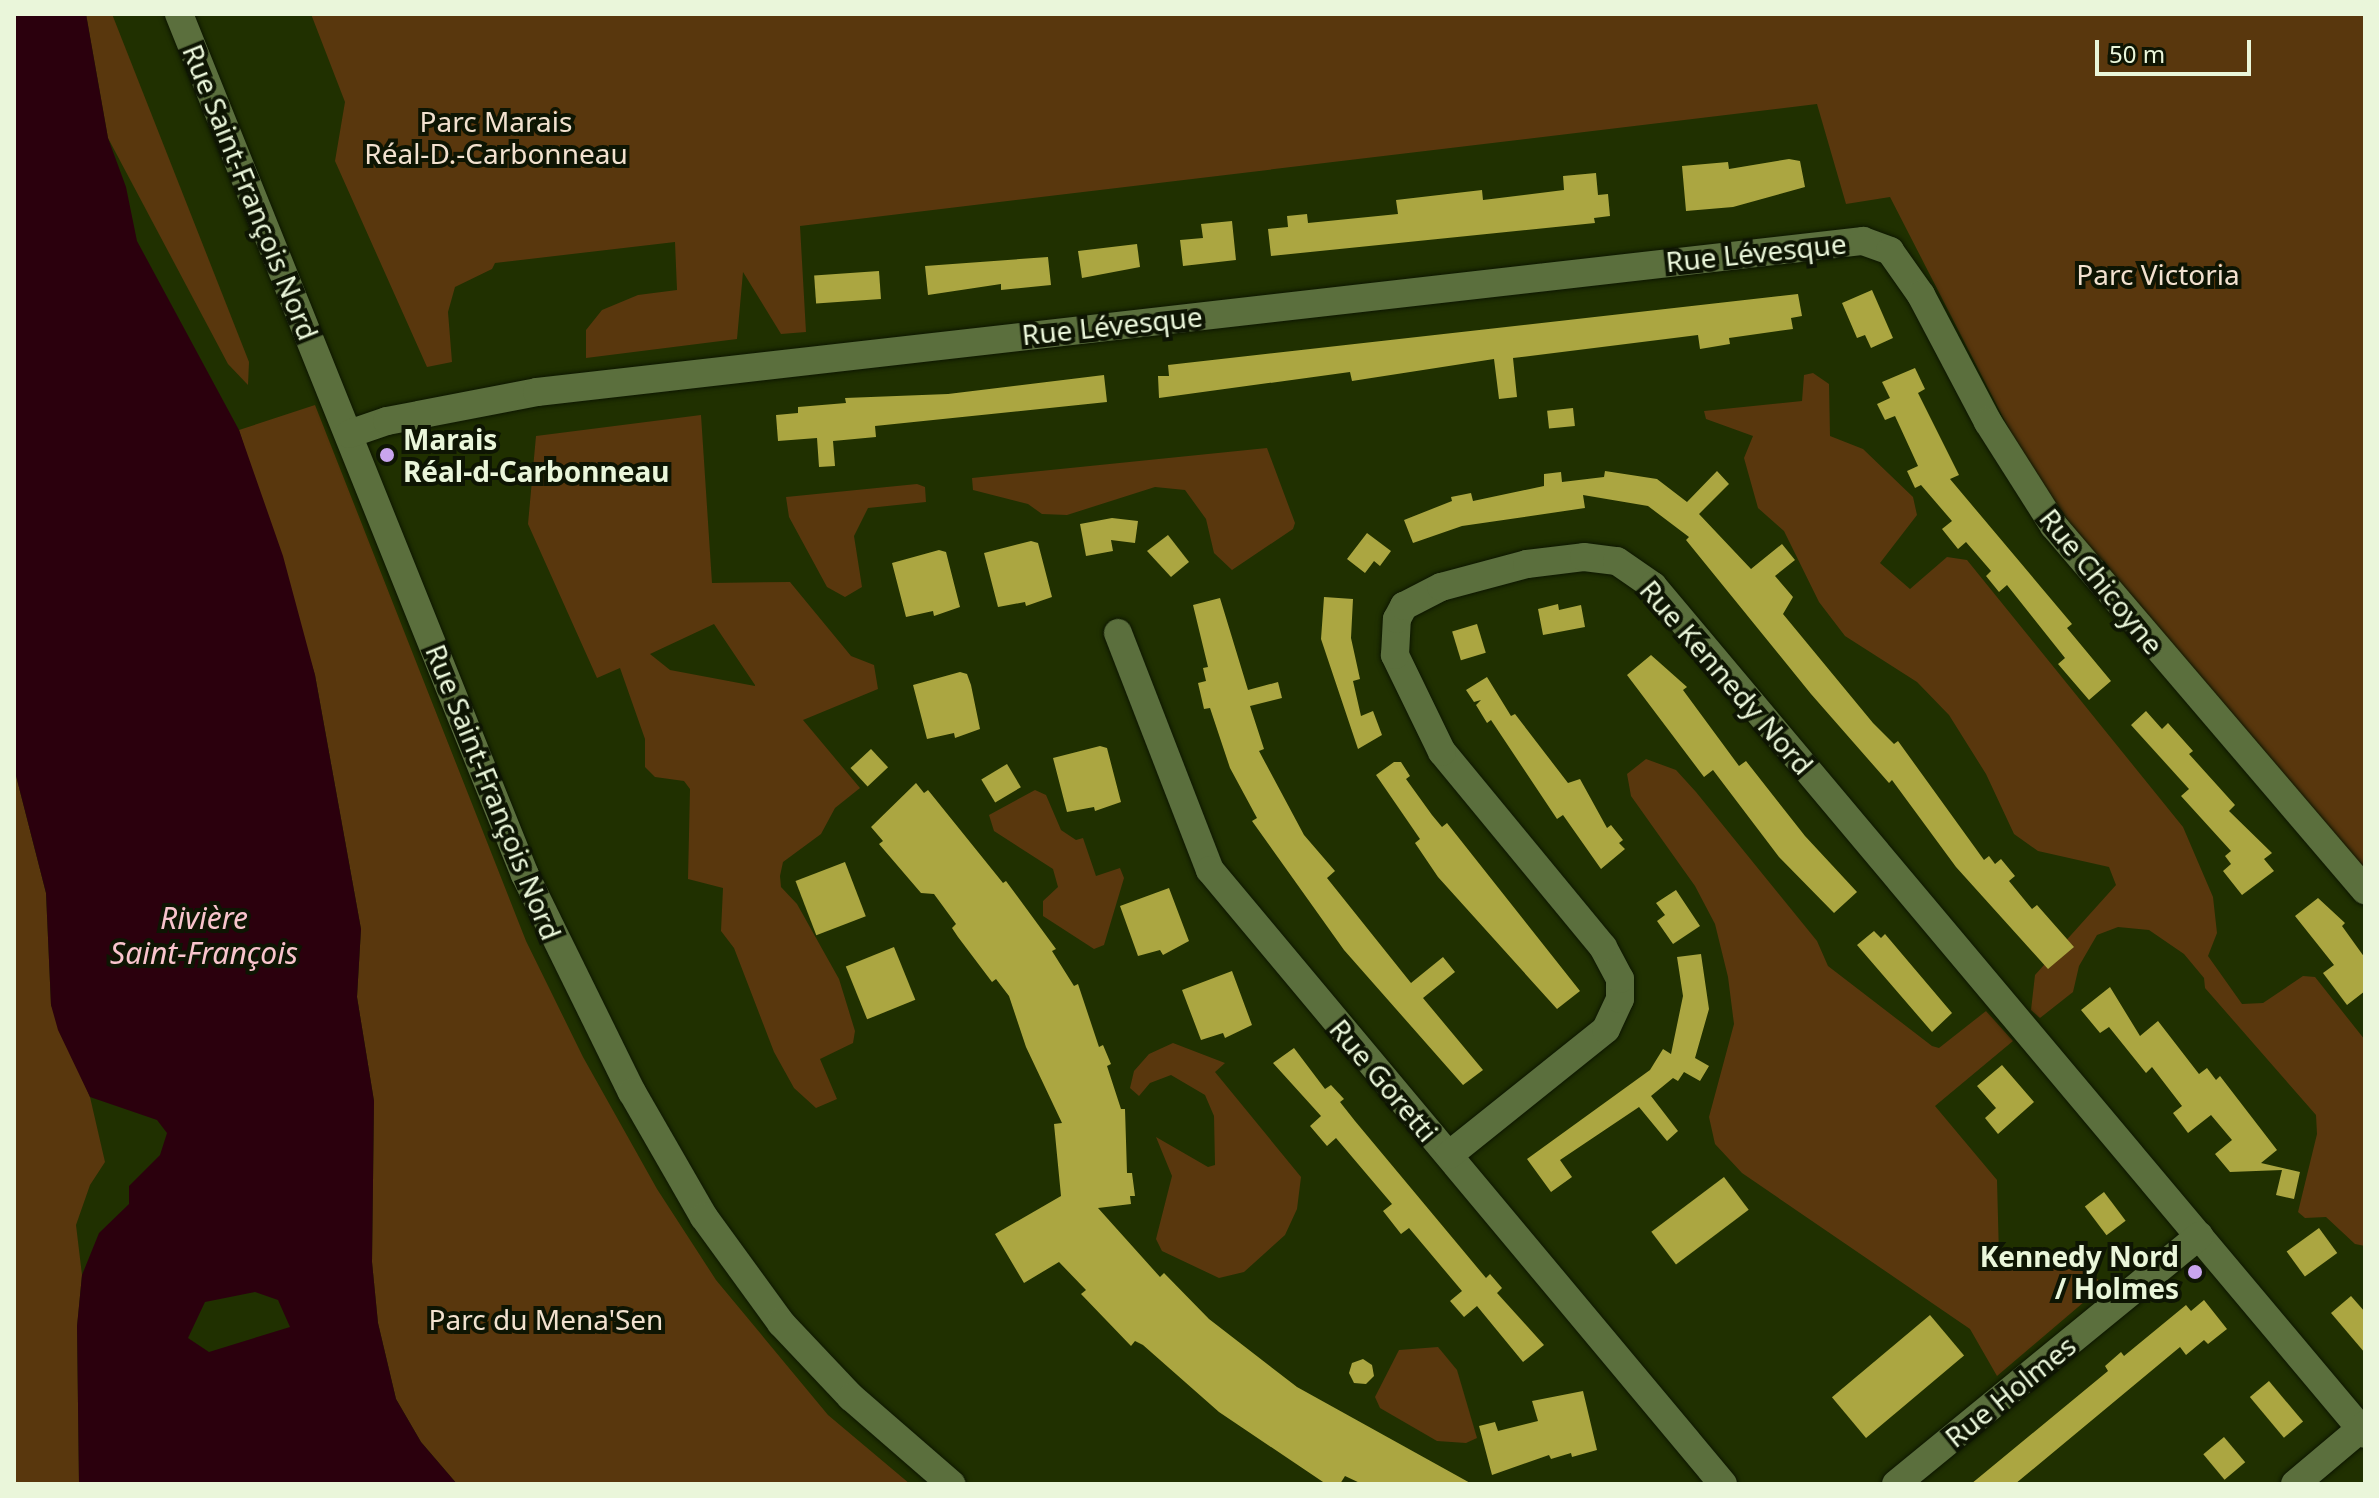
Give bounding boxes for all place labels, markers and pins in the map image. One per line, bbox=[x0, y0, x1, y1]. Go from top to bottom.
place label: Marais Réal-d-Carbonneau bbox=[403, 422, 669, 488]
marker: Marais Réal-d-Carbonneau bbox=[378, 446, 396, 464]
place label: Kennedy Nord / Holmes bbox=[1980, 1239, 2179, 1305]
marker: Kennedy Nord / Holmes bbox=[2186, 1263, 2204, 1281]

